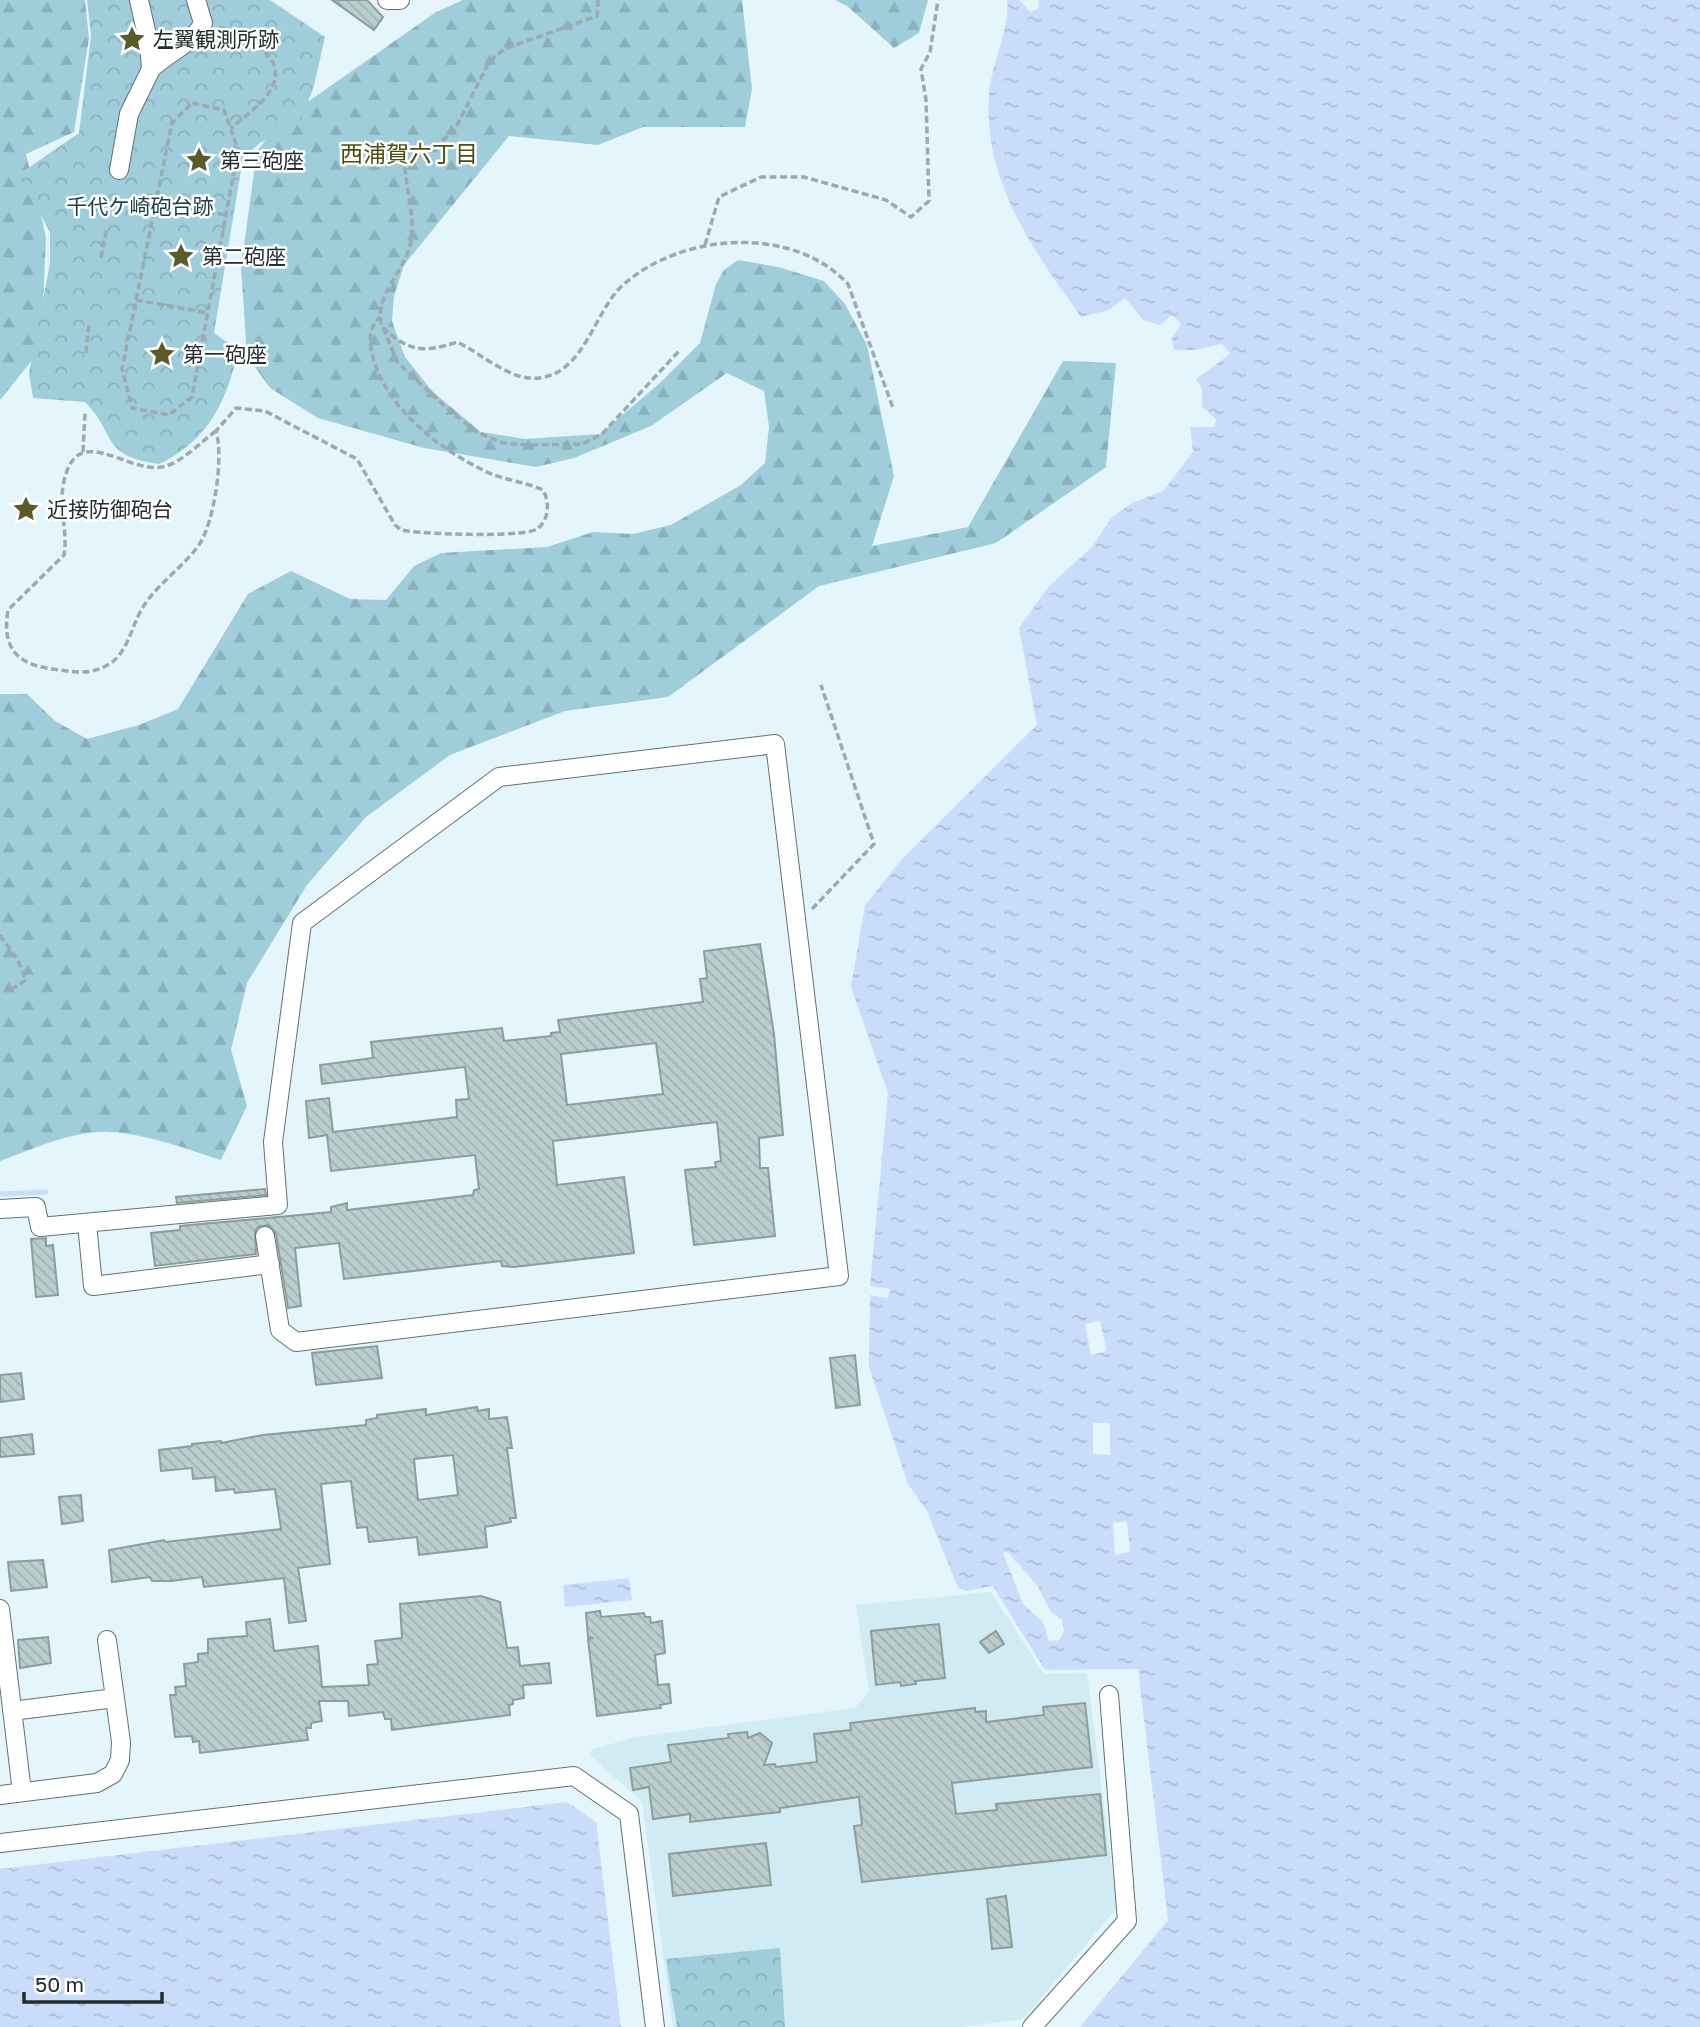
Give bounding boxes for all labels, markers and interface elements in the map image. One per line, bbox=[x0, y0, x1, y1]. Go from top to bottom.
place icon: 左翼観測所跡 bbox=[117, 24, 147, 54]
place label: 左翼観測所跡 bbox=[153, 26, 279, 52]
district label: 西浦賀六丁目 bbox=[340, 139, 478, 167]
place icon: 第三砲座 bbox=[184, 145, 214, 175]
place label: 第三砲座 bbox=[220, 147, 304, 173]
park label: 千代ケ崎砲台跡 bbox=[67, 193, 214, 219]
place icon: 第二砲座 bbox=[166, 241, 196, 271]
place label: 第二砲座 bbox=[202, 243, 286, 269]
place icon: 第一砲座 bbox=[147, 339, 177, 369]
place label: 第一砲座 bbox=[183, 341, 267, 367]
place icon: 近接防御砲台 bbox=[11, 494, 41, 524]
place label: 近接防御砲台 bbox=[47, 496, 173, 522]
scale bar bbox=[24, 1960, 163, 2004]
text: 50 m bbox=[35, 1971, 84, 1997]

